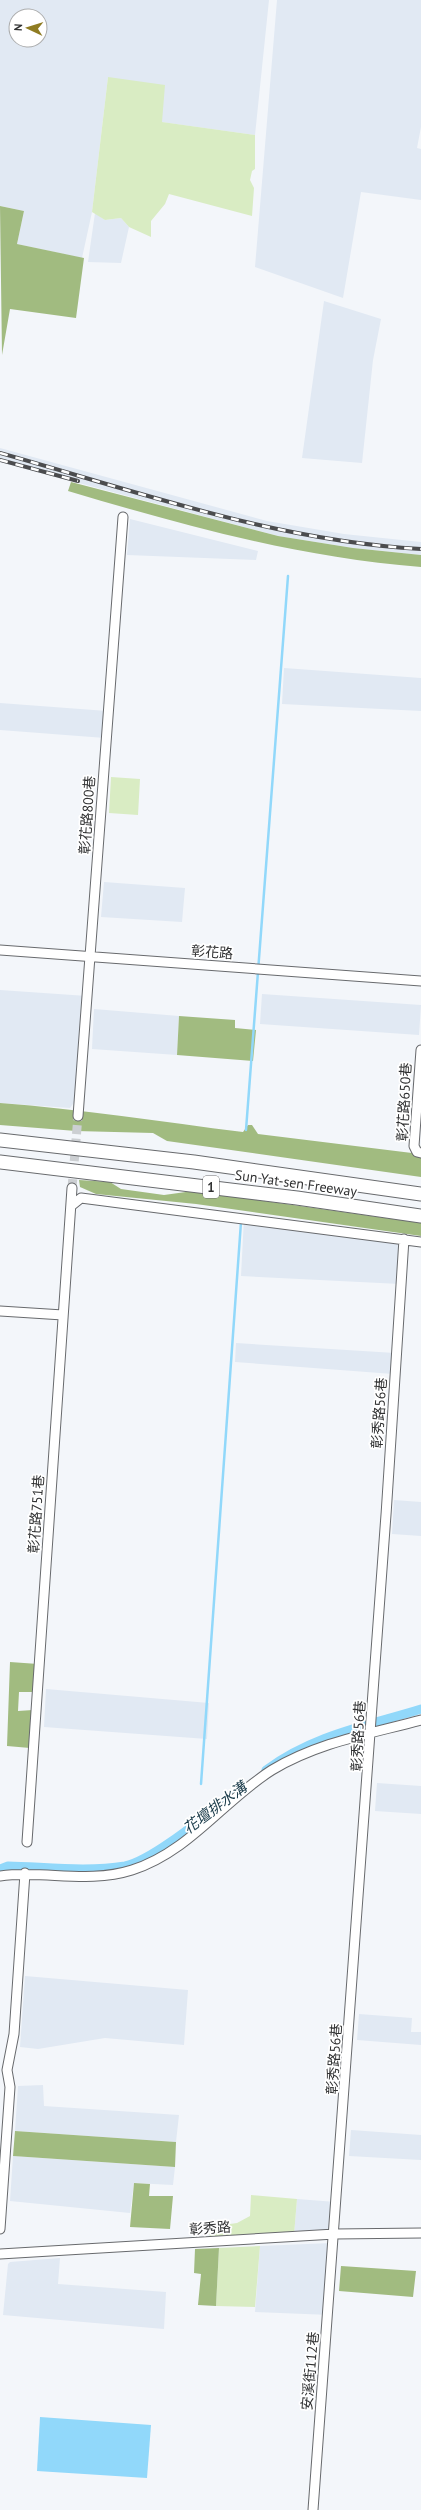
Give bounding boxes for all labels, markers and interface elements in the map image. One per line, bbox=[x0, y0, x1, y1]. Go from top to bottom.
north arrow bbox=[8, 8, 48, 48]
text: N bbox=[11, 23, 25, 31]
street label: 彰花路800巷 bbox=[75, 775, 99, 855]
street label: 彰花路 bbox=[190, 942, 234, 962]
street label: 彰花路650巷 bbox=[393, 1062, 415, 1142]
street label: Sun Yat-sen Freeway bbox=[234, 1166, 359, 1201]
road number: 1 bbox=[203, 1176, 219, 1198]
street label: 彰秀路56巷 bbox=[368, 1377, 390, 1449]
street label: 彰花路751巷 bbox=[24, 1474, 48, 1554]
street label: 彰秀路56巷 bbox=[347, 1700, 369, 1772]
water label: 花壇排水溝 bbox=[179, 1776, 252, 1838]
street label: 彰秀路56巷 bbox=[323, 2023, 345, 2095]
street label: 彰秀路 bbox=[188, 2218, 232, 2238]
street label: 安溪街112巷 bbox=[298, 2331, 322, 2411]

